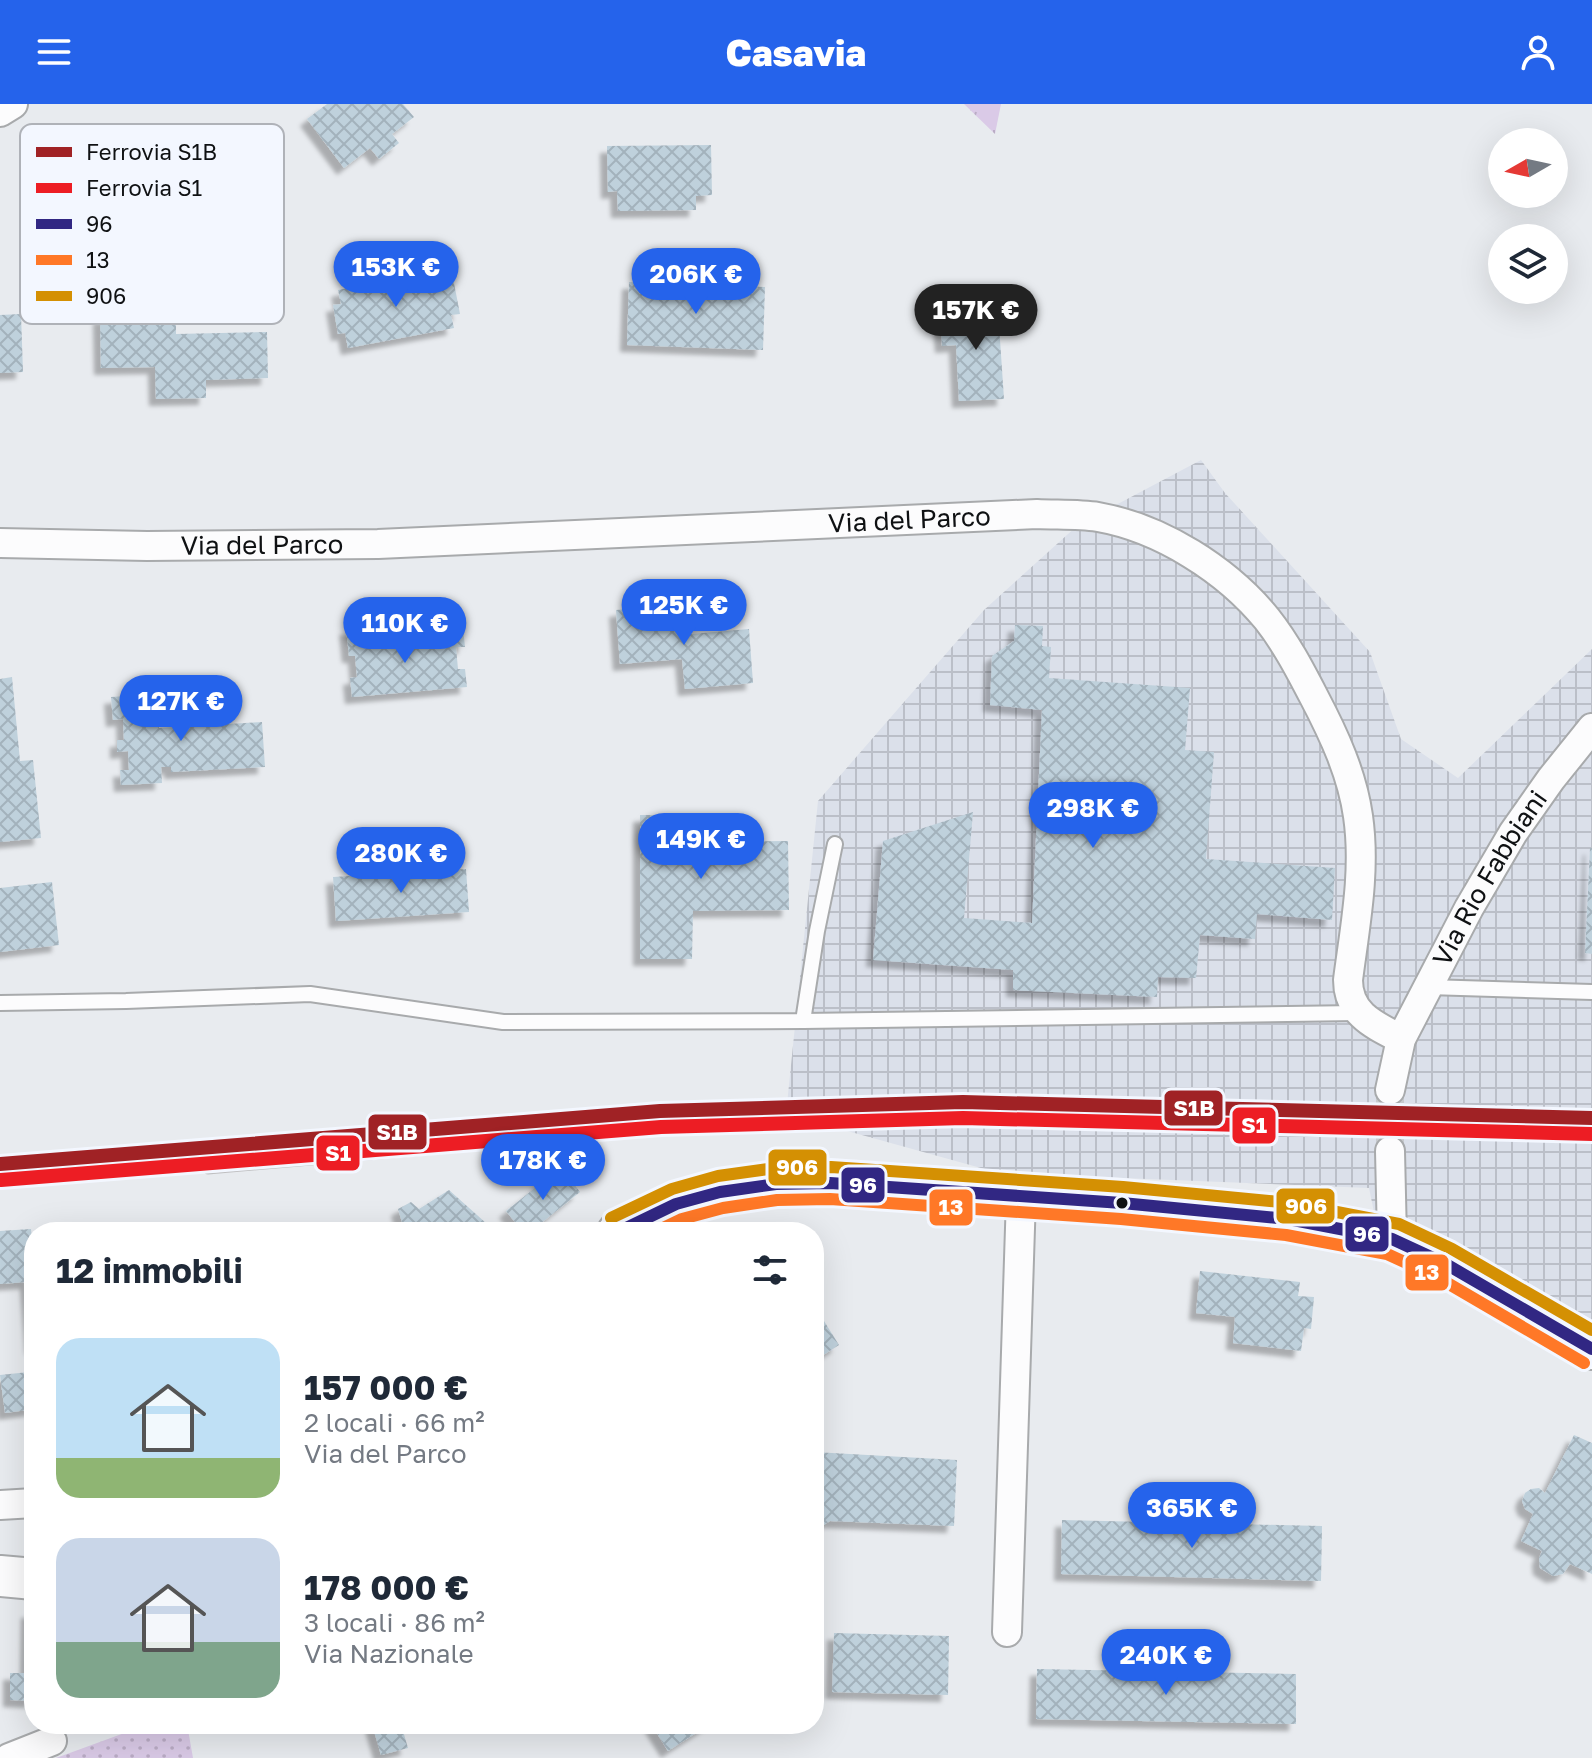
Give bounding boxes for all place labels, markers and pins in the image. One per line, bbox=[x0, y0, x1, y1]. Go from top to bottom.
pin: 153K € bbox=[331, 241, 461, 309]
pin: 206K € bbox=[631, 248, 761, 316]
pin: 157K € bbox=[911, 284, 1041, 352]
pin: 125K € bbox=[619, 579, 749, 647]
pin: 110K € bbox=[340, 597, 470, 665]
pin: 127K € bbox=[116, 675, 246, 743]
pin: 298K € bbox=[1028, 782, 1158, 850]
pin: 149K € bbox=[636, 813, 766, 881]
pin: 280K € bbox=[336, 827, 466, 895]
pin: 178K € bbox=[478, 1134, 608, 1202]
unlabelled marker bbox=[1114, 1195, 1130, 1211]
pin: 365K € bbox=[1127, 1482, 1257, 1550]
pin: 240K € bbox=[1101, 1629, 1231, 1697]

